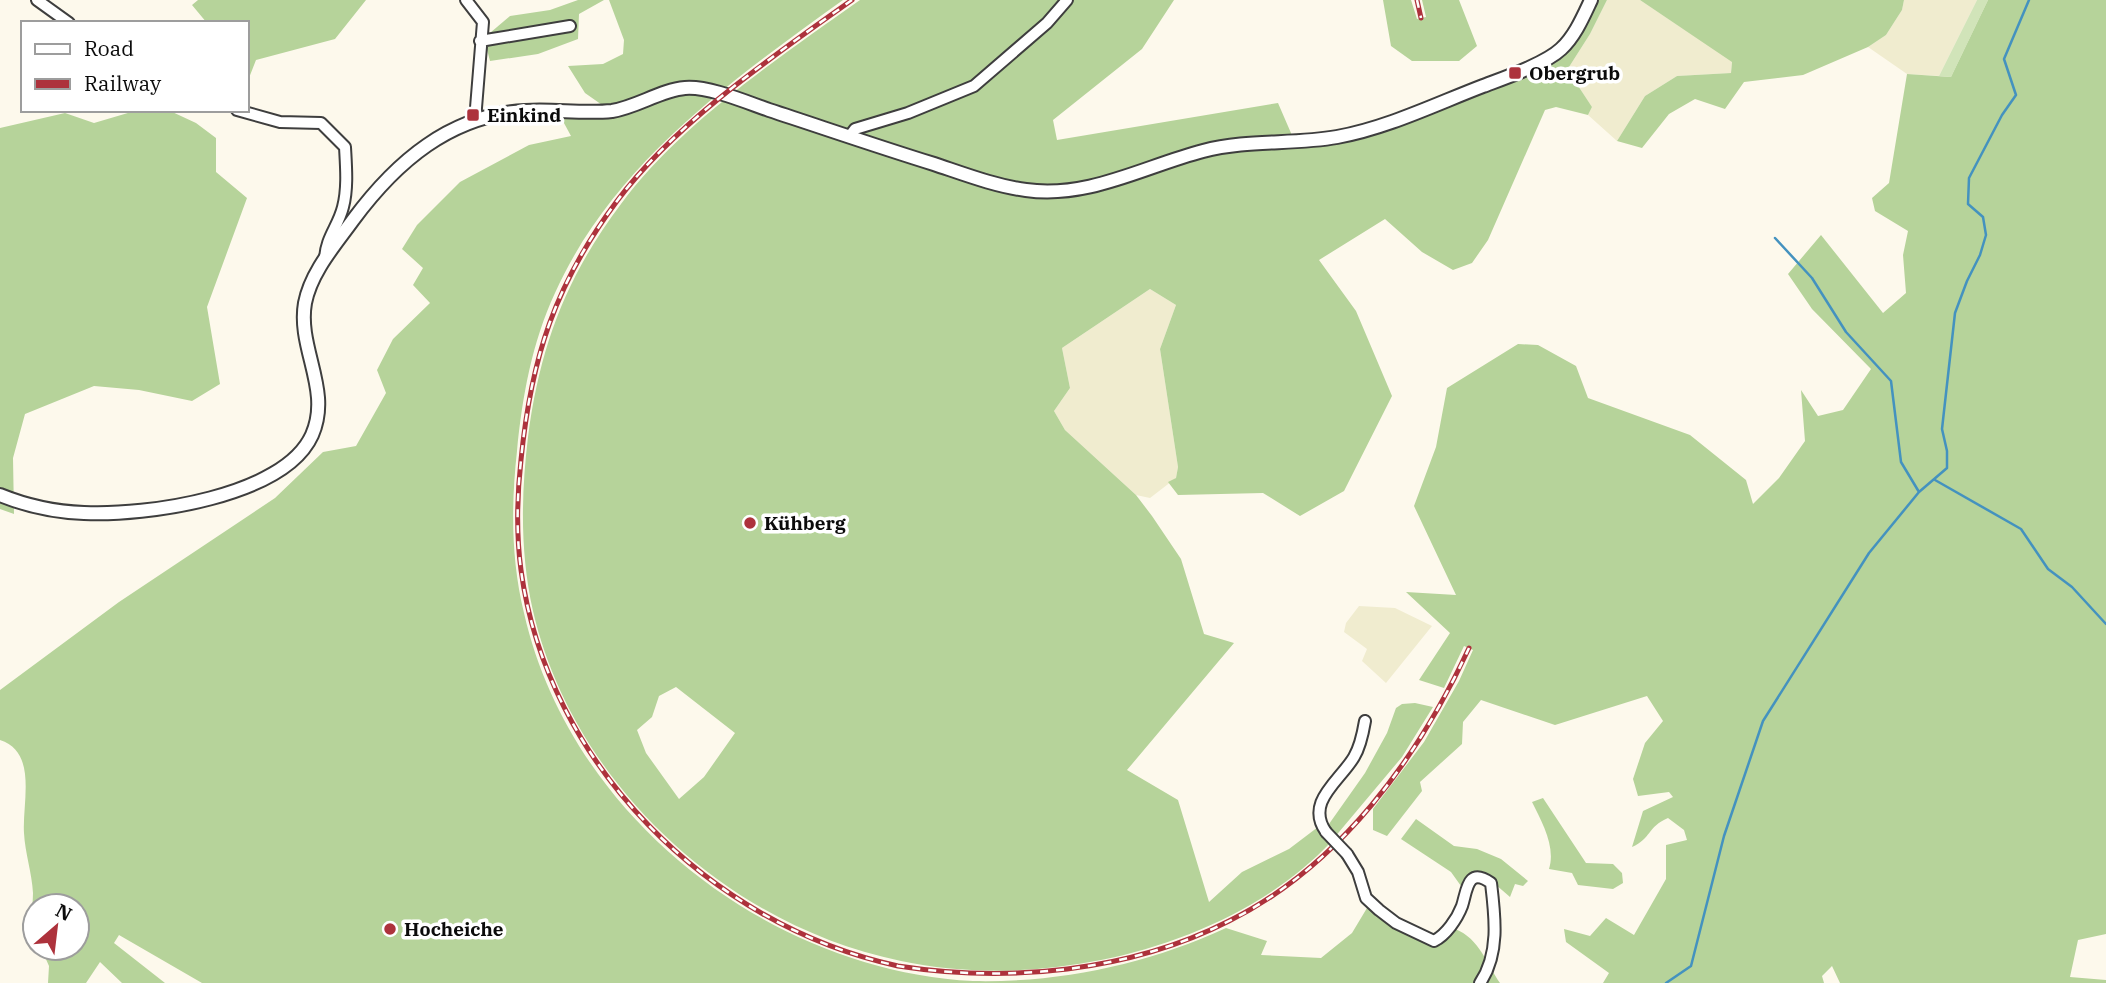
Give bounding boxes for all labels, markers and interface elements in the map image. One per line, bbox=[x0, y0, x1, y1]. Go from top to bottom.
legend bbox=[21, 21, 248, 112]
text: Road bbox=[84, 34, 134, 62]
place label: Obergrub bbox=[1529, 61, 1620, 85]
marker: Obergrub bbox=[1507, 65, 1523, 81]
text: Railway bbox=[84, 69, 162, 97]
place label: Einkind bbox=[487, 103, 561, 127]
marker: Einkind bbox=[465, 107, 481, 123]
place label: Kühberg bbox=[764, 511, 846, 535]
marker: Kühberg bbox=[742, 515, 758, 531]
north arrow bbox=[21, 892, 91, 962]
text: N bbox=[52, 898, 76, 926]
place label: Hocheiche bbox=[404, 917, 504, 941]
marker: Hocheiche bbox=[382, 921, 398, 937]

